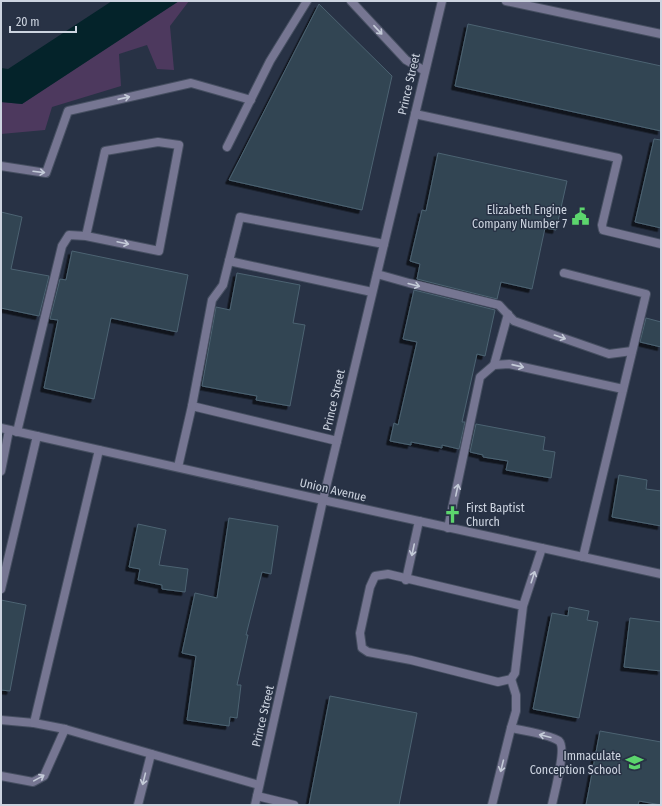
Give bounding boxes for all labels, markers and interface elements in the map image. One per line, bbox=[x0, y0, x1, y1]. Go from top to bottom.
scale bar bbox=[10, 8, 76, 34]
text: 20 m bbox=[16, 15, 40, 29]
one-way arrow bbox=[373, 24, 382, 35]
street label: Prince Street bbox=[395, 52, 423, 116]
one-way arrow bbox=[117, 94, 130, 101]
one-way arrow bbox=[33, 168, 46, 175]
place label: Elizabeth Engine Company Number 7 bbox=[472, 203, 567, 231]
public building icon: Elizabeth Engine Company Number 7 bbox=[570, 207, 590, 227]
one-way arrow bbox=[116, 240, 129, 248]
one-way arrow bbox=[407, 281, 420, 289]
one-way arrow bbox=[554, 333, 566, 341]
one-way arrow bbox=[511, 362, 524, 370]
street label: Prince Street bbox=[320, 368, 348, 432]
street label: Union Avenue bbox=[298, 476, 368, 504]
one-way arrow bbox=[453, 484, 461, 497]
place label: First Baptist Church bbox=[466, 501, 525, 529]
church icon: First Baptist Church bbox=[443, 505, 463, 525]
one-way arrow bbox=[408, 544, 416, 557]
one-way arrow bbox=[530, 571, 537, 584]
street label: Prince Street bbox=[249, 684, 277, 748]
one-way arrow bbox=[539, 732, 552, 739]
place label: Immaculate Conception School bbox=[530, 749, 621, 777]
school or university icon: Immaculate Conception School bbox=[624, 753, 644, 773]
one-way arrow bbox=[497, 759, 505, 772]
one-way arrow bbox=[140, 773, 147, 786]
one-way arrow bbox=[33, 774, 45, 781]

